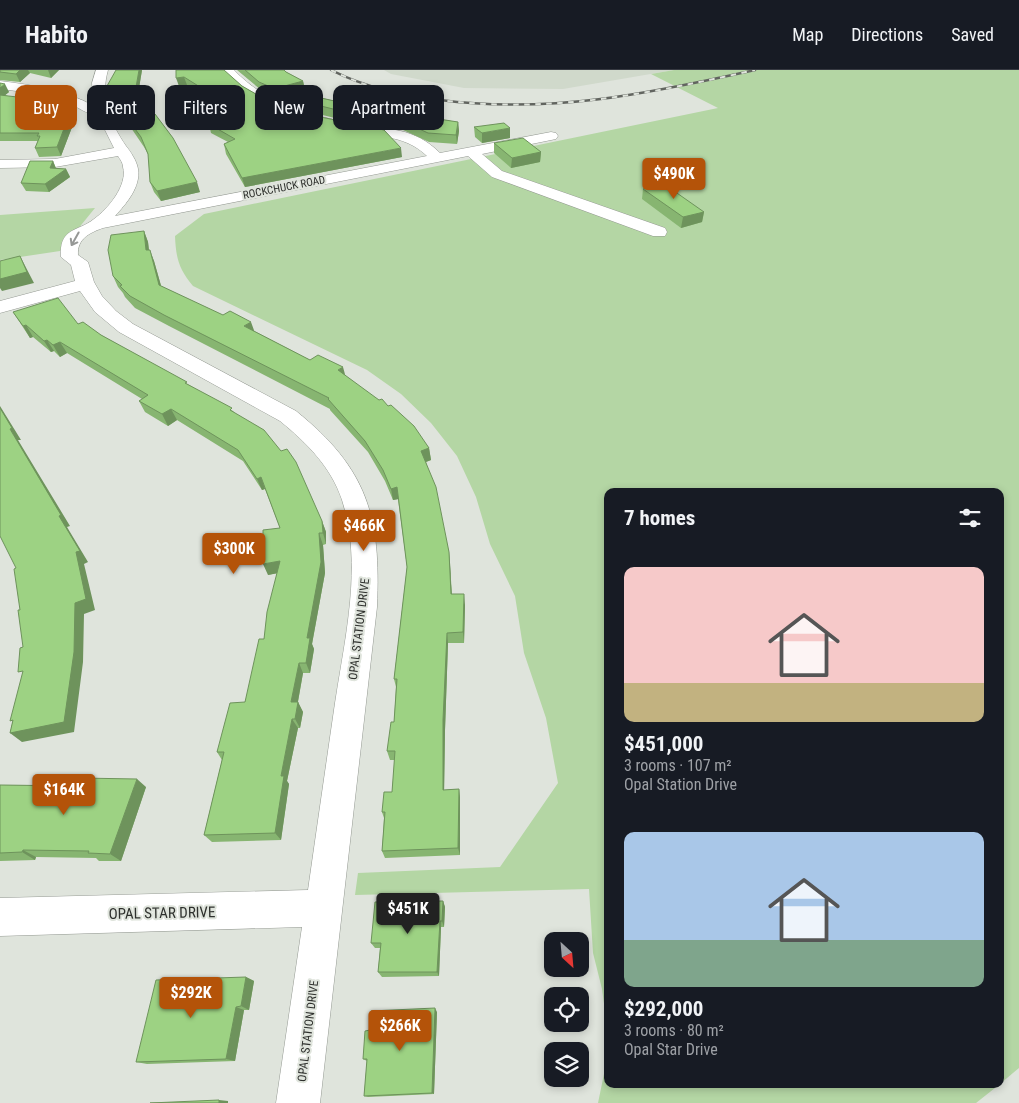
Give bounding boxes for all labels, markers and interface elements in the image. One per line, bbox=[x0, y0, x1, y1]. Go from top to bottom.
text: Habito bbox=[25, 21, 88, 49]
text: Map bbox=[792, 24, 823, 45]
text: Directions bbox=[851, 24, 923, 45]
text: Saved bbox=[951, 24, 994, 45]
chip: Buy bbox=[15, 85, 77, 130]
chip: Rent bbox=[87, 85, 155, 130]
chip: Filters bbox=[165, 85, 245, 130]
chip: New bbox=[255, 85, 323, 130]
chip: Apartment bbox=[333, 85, 444, 130]
pin: $490K bbox=[639, 158, 709, 200]
text: $490K bbox=[653, 164, 695, 183]
street label: ROCKCHUCK ROAD bbox=[242, 173, 326, 202]
one-way arrow bbox=[70, 232, 80, 247]
icon: filters bbox=[956, 504, 984, 532]
text: 7 homes bbox=[624, 506, 695, 530]
pin: $466K bbox=[329, 510, 399, 552]
text: $466K bbox=[343, 516, 385, 535]
pin: $300K bbox=[199, 532, 269, 575]
text: $300K bbox=[213, 539, 255, 558]
street label: OPAL STATION DRIVE bbox=[346, 577, 372, 681]
icon: home bbox=[759, 600, 849, 690]
text: $451,000 bbox=[624, 732, 703, 756]
text: 3 rooms · 107 m² bbox=[624, 756, 732, 775]
pin: $164K bbox=[29, 774, 99, 816]
text: Opal Station Drive bbox=[624, 775, 737, 794]
text: $164K bbox=[43, 780, 85, 799]
icon: home bbox=[759, 865, 849, 955]
pin: $451K bbox=[373, 892, 443, 935]
text: $451K bbox=[387, 899, 429, 918]
street label: OPAL STAR DRIVE bbox=[108, 903, 216, 923]
north arrow bbox=[544, 932, 589, 978]
map controls bbox=[544, 932, 589, 1087]
pin: $292K bbox=[156, 976, 226, 1019]
street label: OPAL STATION DRIVE bbox=[295, 979, 321, 1083]
text: $292K bbox=[170, 983, 212, 1002]
button: locate bbox=[544, 987, 589, 1032]
text: $292,000 bbox=[624, 997, 703, 1021]
pin: $266K bbox=[365, 1010, 435, 1052]
text: $266K bbox=[379, 1016, 421, 1035]
text: 3 rooms · 80 m² bbox=[624, 1021, 724, 1040]
text: Opal Star Drive bbox=[624, 1040, 718, 1059]
button: layers bbox=[544, 1042, 589, 1087]

